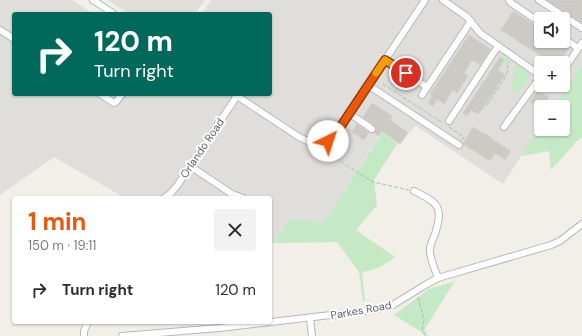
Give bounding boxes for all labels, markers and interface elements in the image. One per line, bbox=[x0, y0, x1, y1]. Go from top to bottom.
map controls bbox=[534, 12, 570, 136]
button: sound bbox=[534, 12, 570, 48]
text: 120 m bbox=[94, 23, 173, 60]
icon: right bbox=[28, 28, 80, 80]
pin bbox=[389, 56, 423, 90]
button: + bbox=[534, 56, 570, 92]
text: Turn right bbox=[94, 59, 174, 83]
icon: arrive bbox=[395, 62, 417, 84]
button: − bbox=[534, 100, 570, 136]
street label: Orlando Road bbox=[177, 115, 227, 181]
position arrow bbox=[307, 120, 349, 162]
text: 1 min bbox=[28, 206, 86, 237]
button: close bbox=[214, 209, 256, 251]
text: 150 m · 19:11 bbox=[28, 237, 96, 254]
icon: right bbox=[28, 279, 50, 301]
text: Turn right bbox=[62, 280, 133, 300]
text: 120 m bbox=[215, 280, 256, 300]
street label: Parkes Road bbox=[329, 298, 393, 322]

